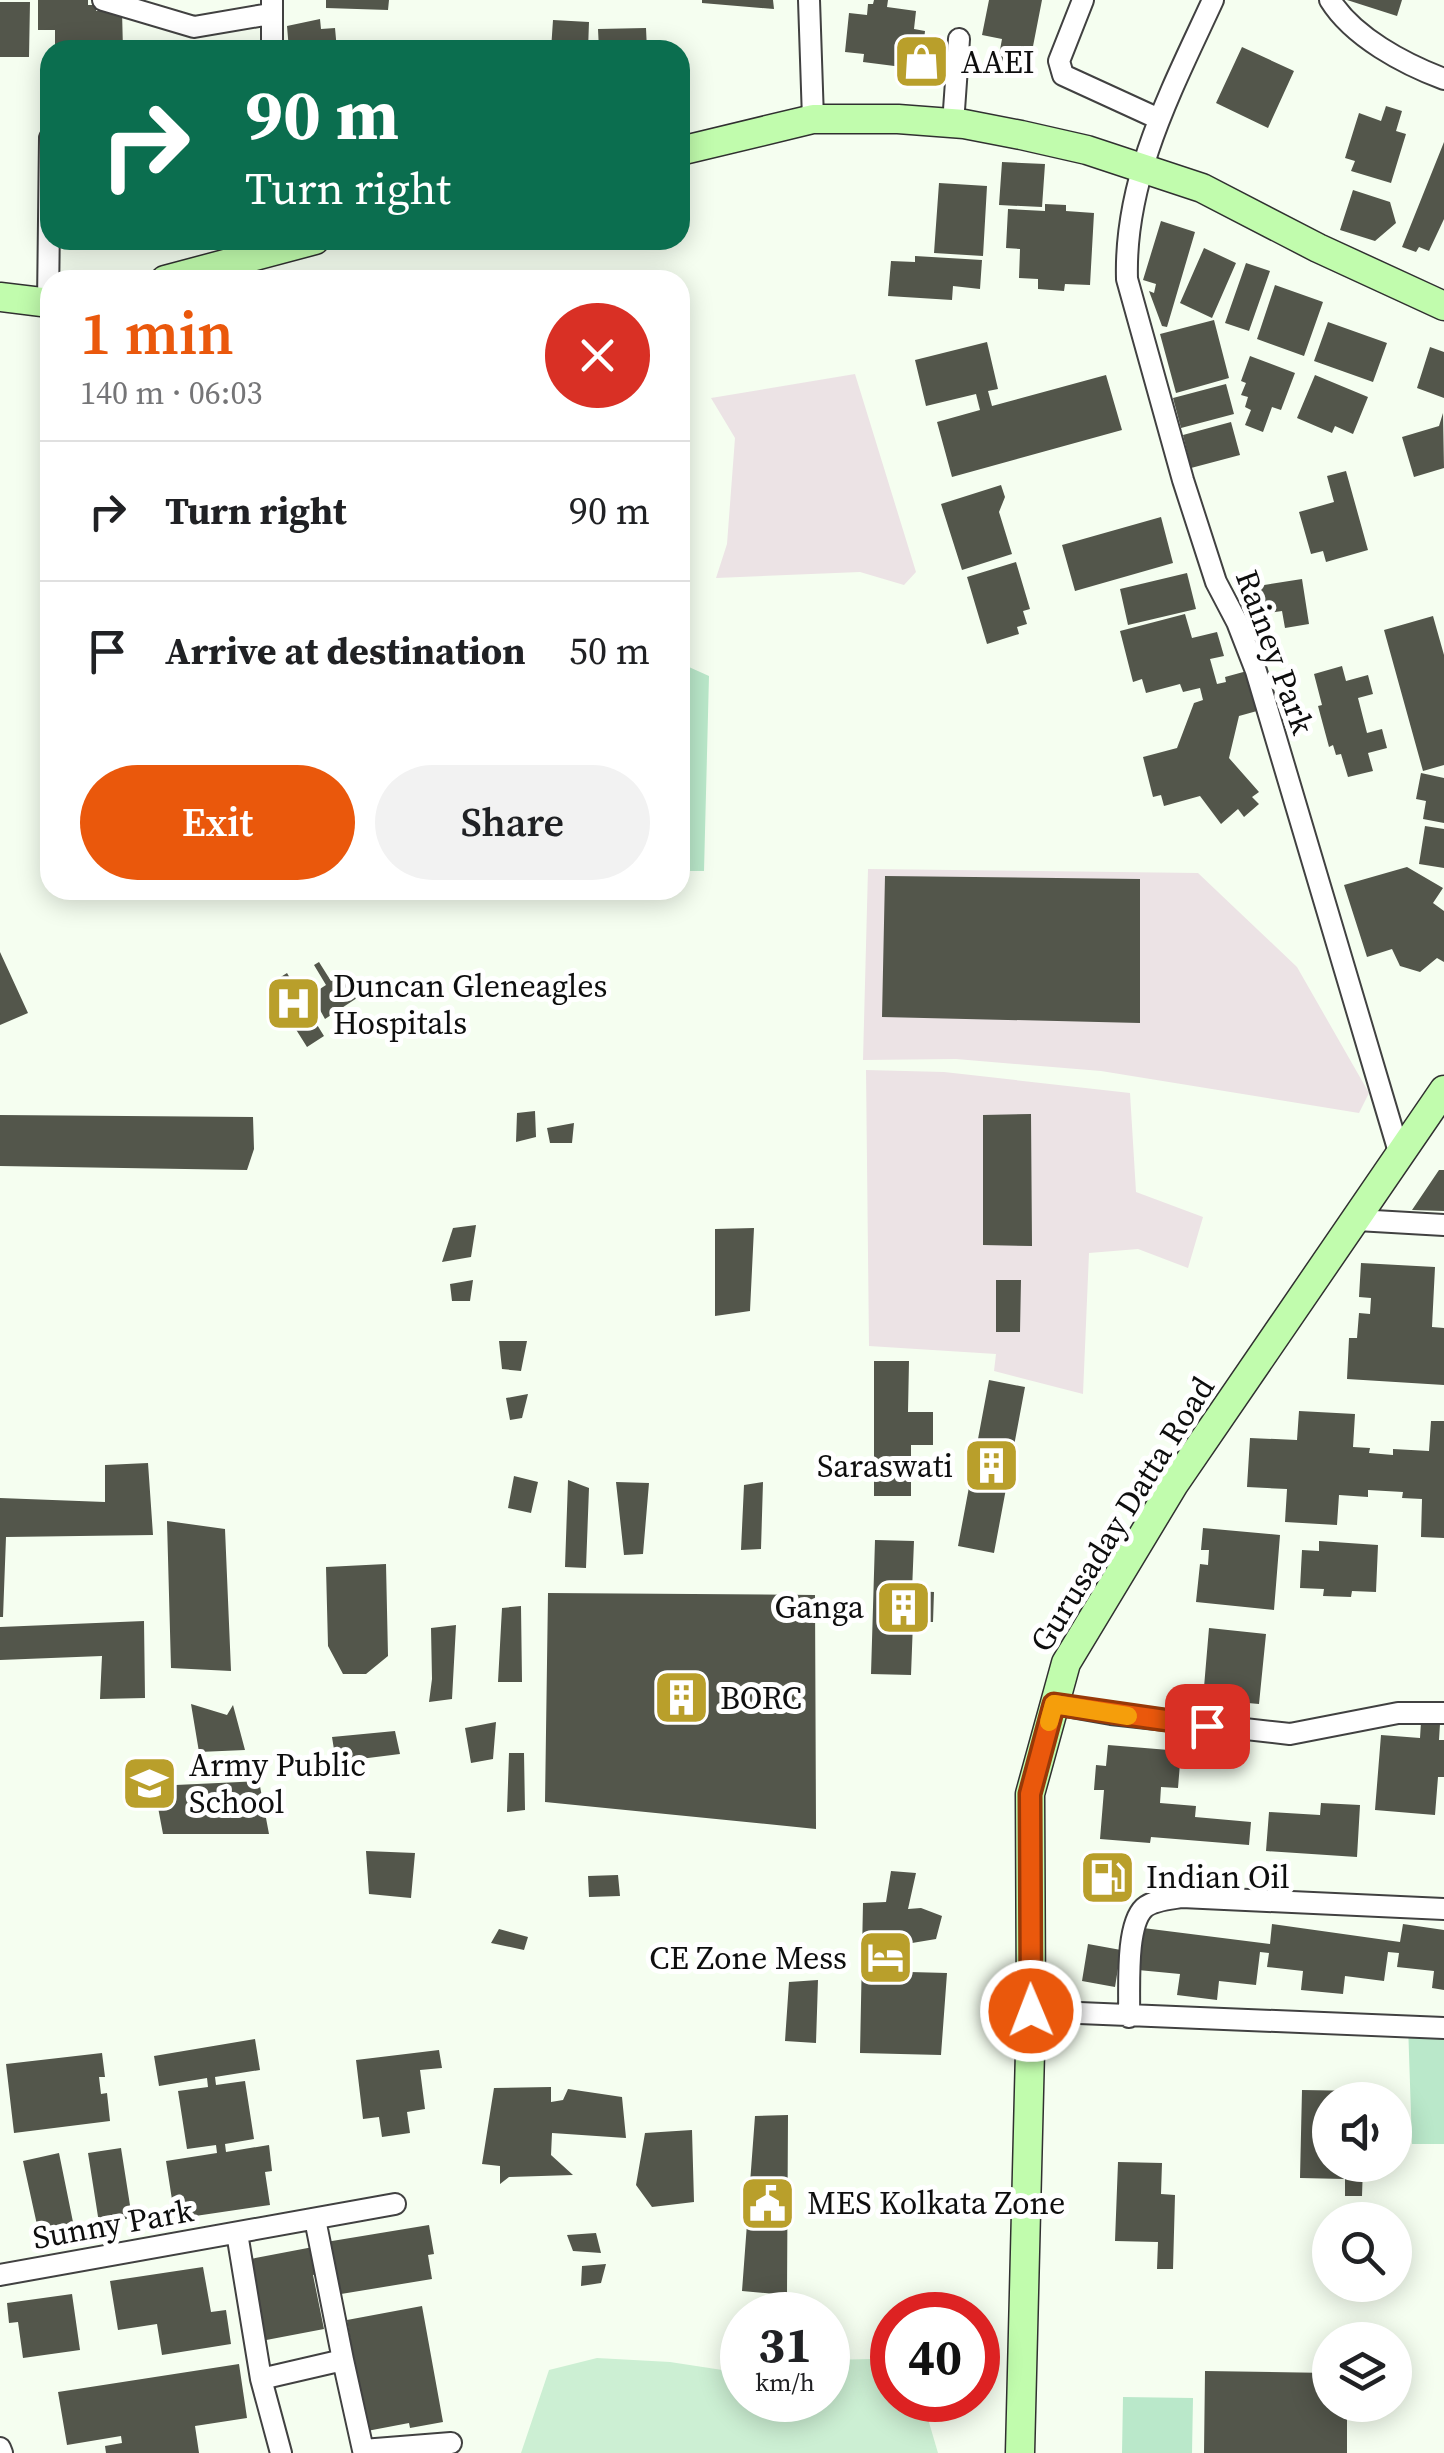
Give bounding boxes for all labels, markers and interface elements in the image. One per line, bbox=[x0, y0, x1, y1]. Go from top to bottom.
shop icon: AAEI bbox=[892, 32, 952, 92]
place label: AAEI bbox=[961, 40, 1035, 84]
text: 90 m bbox=[245, 66, 399, 162]
icon: right bbox=[80, 80, 210, 210]
text: Turn right bbox=[245, 157, 451, 219]
text: 1 min bbox=[80, 292, 234, 374]
button: close bbox=[545, 303, 650, 408]
text: 140 m · 06:03 bbox=[80, 371, 262, 415]
icon: right bbox=[80, 484, 135, 539]
text: Turn right bbox=[165, 485, 347, 537]
text: 90 m bbox=[569, 485, 650, 537]
street label: Rainey Park bbox=[1225, 564, 1325, 741]
icon: arrive bbox=[80, 624, 135, 679]
text: Arrive at destination bbox=[165, 625, 526, 677]
text: 50 m bbox=[569, 625, 650, 677]
button: Exit bbox=[80, 765, 355, 880]
button: Share bbox=[375, 765, 650, 880]
place label: Duncan Gleneagles Hospitals bbox=[333, 964, 607, 1045]
hospital icon: Duncan Gleneagles Hospitals bbox=[264, 974, 324, 1034]
street label: Gurusaday Datta Road bbox=[1019, 1368, 1225, 1660]
building icon: Saraswati bbox=[962, 1436, 1022, 1496]
place label: Saraswati bbox=[817, 1444, 953, 1488]
building icon: Ganga bbox=[873, 1577, 933, 1637]
place label: Ganga bbox=[774, 1585, 865, 1629]
building icon: BORC bbox=[651, 1668, 711, 1728]
place label: BORC bbox=[720, 1676, 802, 1720]
pin bbox=[1165, 1684, 1250, 1769]
icon: arrive bbox=[1180, 1699, 1235, 1754]
place label: Army Public School bbox=[189, 1743, 366, 1824]
school or university icon: Army Public School bbox=[120, 1753, 180, 1813]
fuel station icon: Indian Oil bbox=[1077, 1847, 1137, 1907]
place label: Indian Oil bbox=[1146, 1855, 1290, 1899]
hotel icon: CE Zone Mess bbox=[856, 1928, 916, 1988]
place label: CE Zone Mess bbox=[649, 1936, 847, 1980]
position arrow bbox=[979, 1959, 1083, 2063]
map controls bbox=[1312, 2082, 1412, 2422]
button: sound bbox=[1312, 2082, 1412, 2182]
public building icon: MES Kolkata Zone bbox=[738, 2173, 798, 2233]
place label: MES Kolkata Zone bbox=[807, 2181, 1065, 2225]
street label: Sunny Park bbox=[29, 2188, 197, 2260]
button: search bbox=[1312, 2202, 1412, 2302]
speed limit sign: 40 bbox=[870, 2292, 1000, 2422]
text: 31 bbox=[758, 2310, 812, 2379]
button: layers bbox=[1312, 2322, 1412, 2422]
text: km/h bbox=[755, 2365, 815, 2399]

